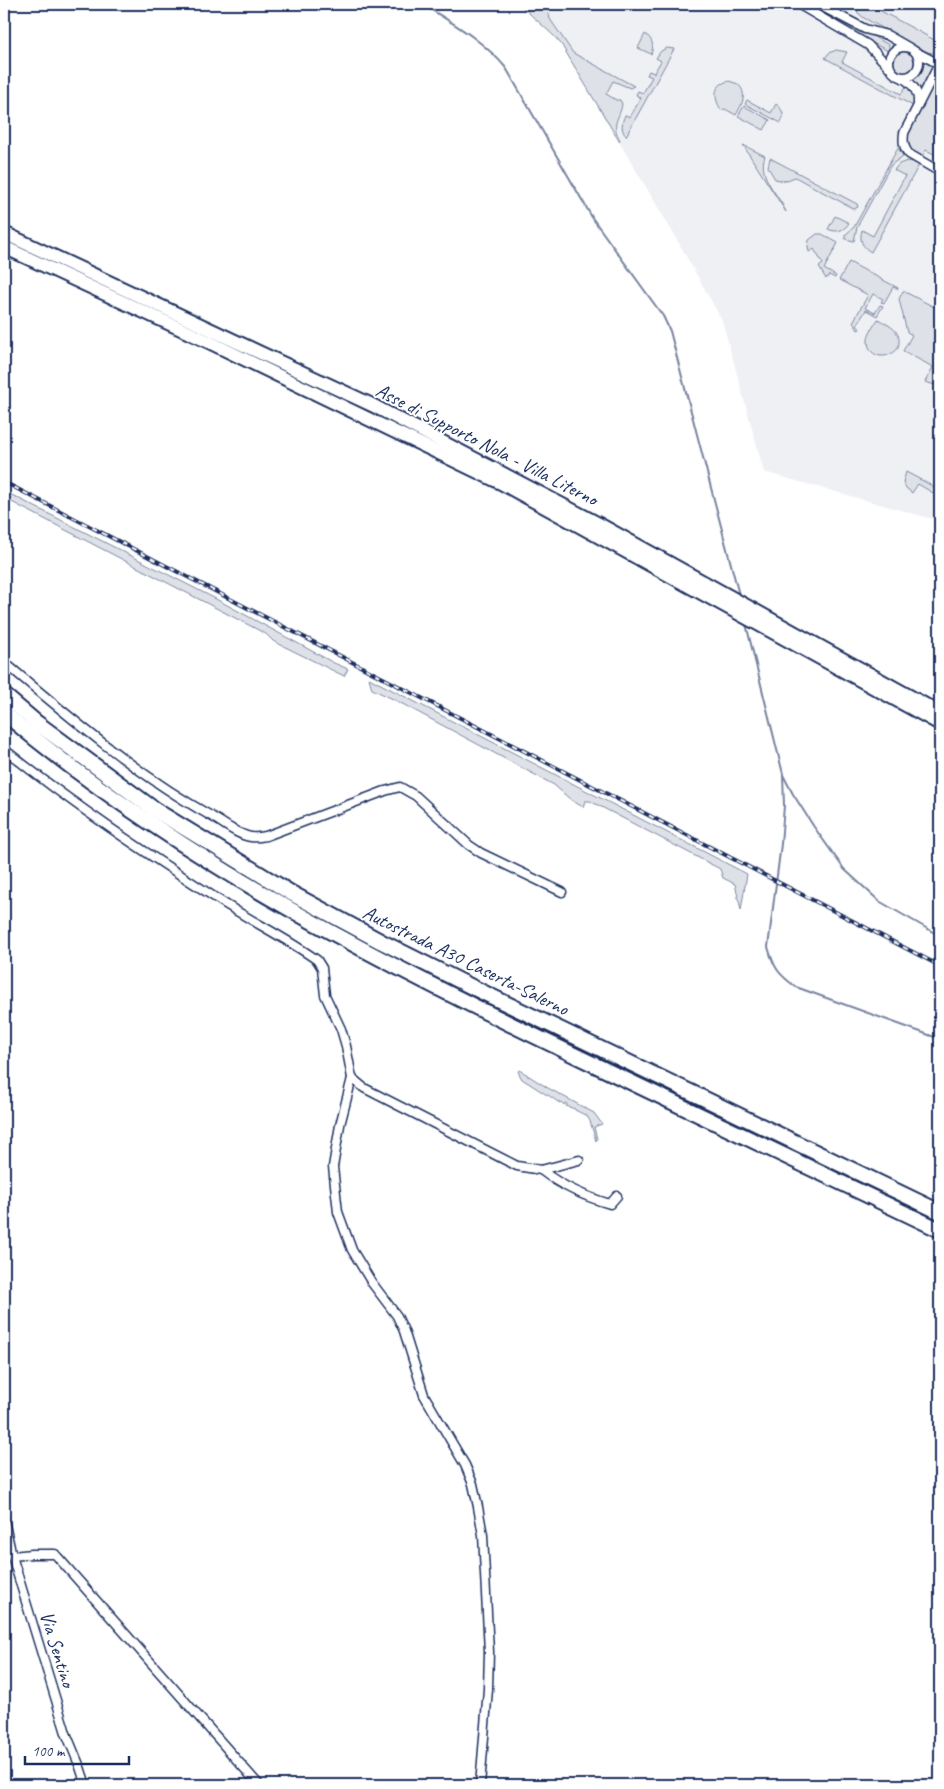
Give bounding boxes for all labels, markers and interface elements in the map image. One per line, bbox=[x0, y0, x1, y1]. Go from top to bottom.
street label: Asse di Supporto Nola - Villa Literno bbox=[372, 378, 604, 512]
street label: Autostrada A30 Caserta-Salerno bbox=[359, 900, 573, 1022]
street label: Via Sentino bbox=[34, 1608, 81, 1692]
scale bar bbox=[25, 1734, 129, 1766]
text: 100 m bbox=[32, 1742, 66, 1761]

